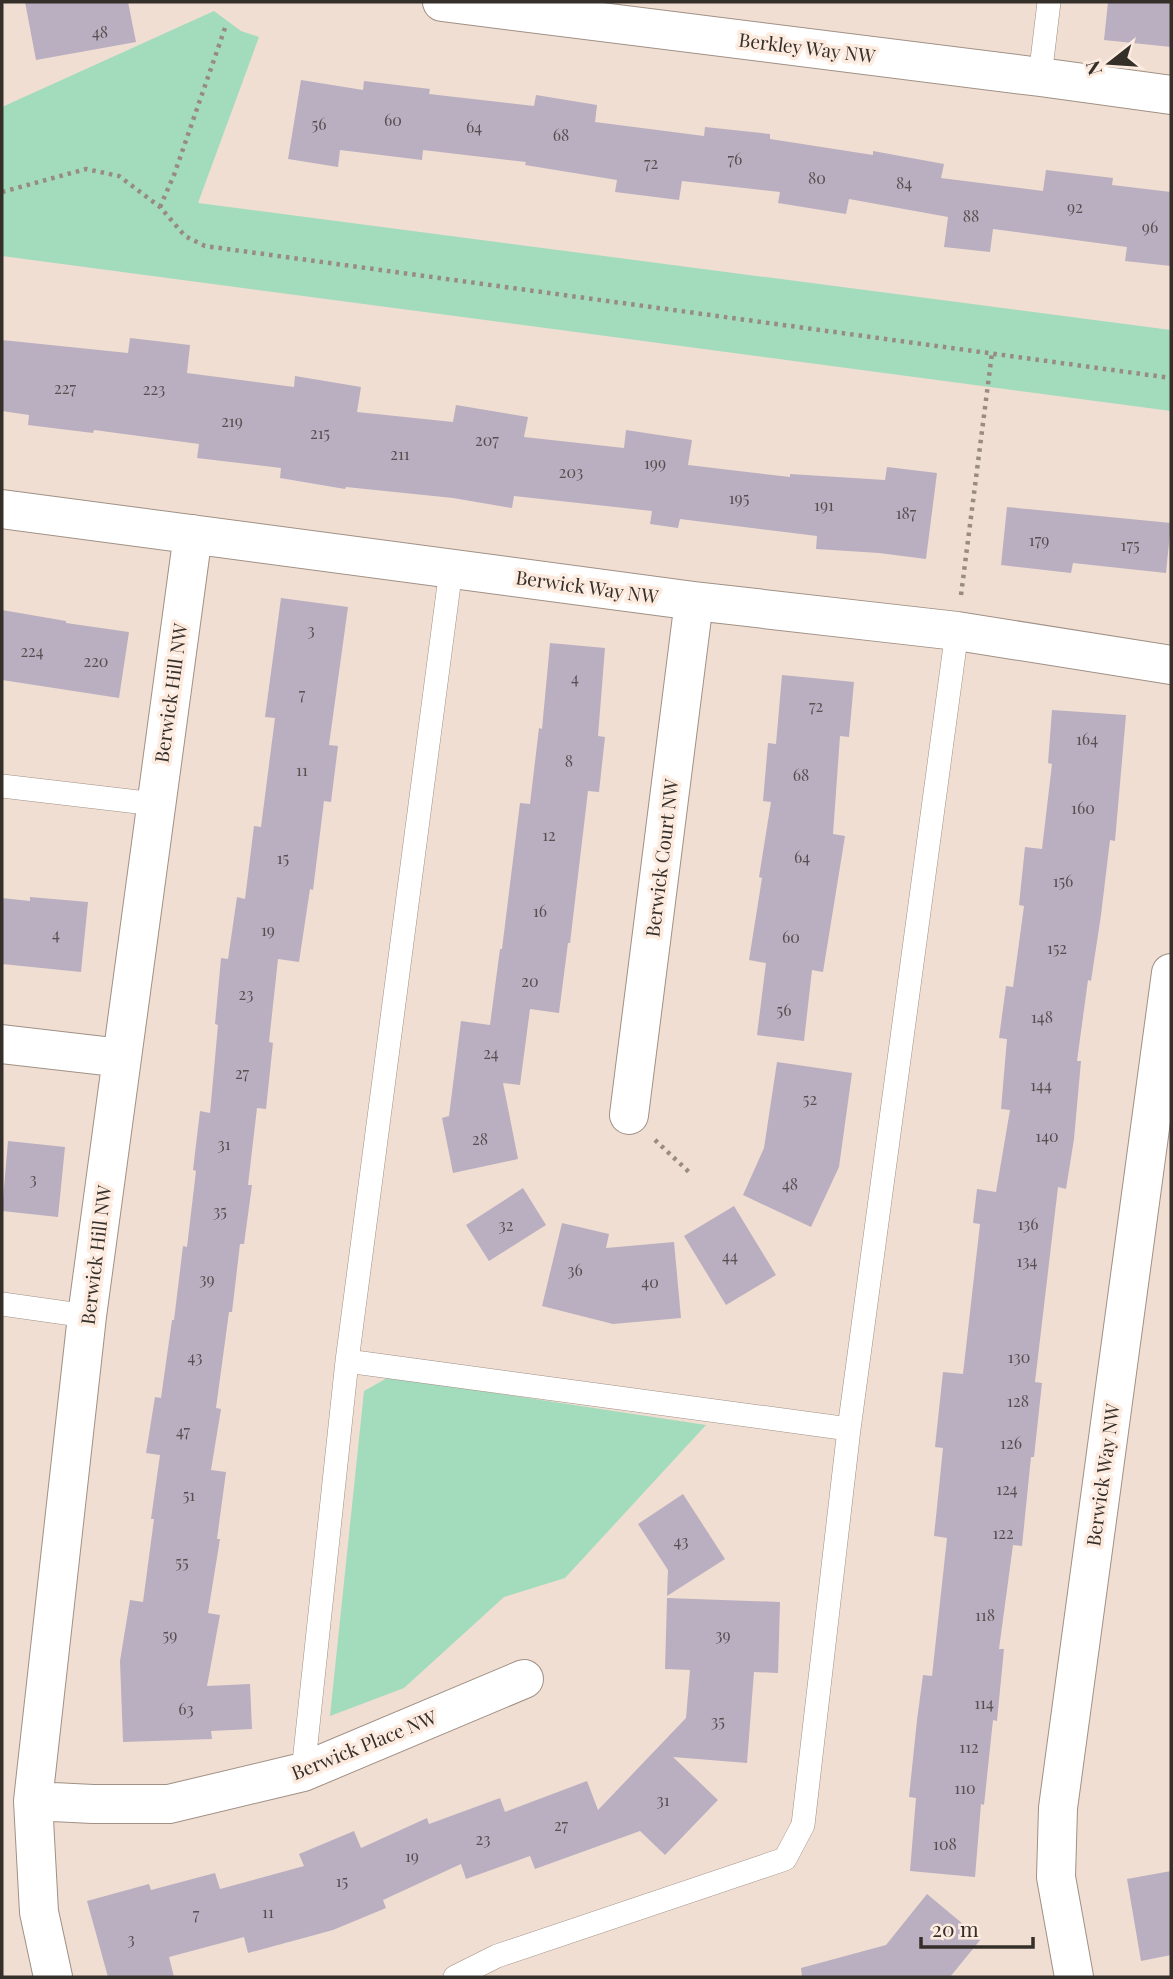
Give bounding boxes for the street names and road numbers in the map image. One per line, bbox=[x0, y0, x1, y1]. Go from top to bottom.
street label: Berkley Way NW bbox=[737, 26, 878, 68]
street label: Berwick Way NW bbox=[514, 563, 661, 609]
street label: Berwick Hill NW bbox=[147, 621, 193, 764]
street label: Berwick Court NW bbox=[638, 777, 684, 938]
street label: Berwick Hill NW bbox=[74, 1183, 117, 1326]
street label: Berwick Way NW bbox=[1079, 1401, 1125, 1548]
street label: Berwick Place NW bbox=[287, 1703, 441, 1785]

